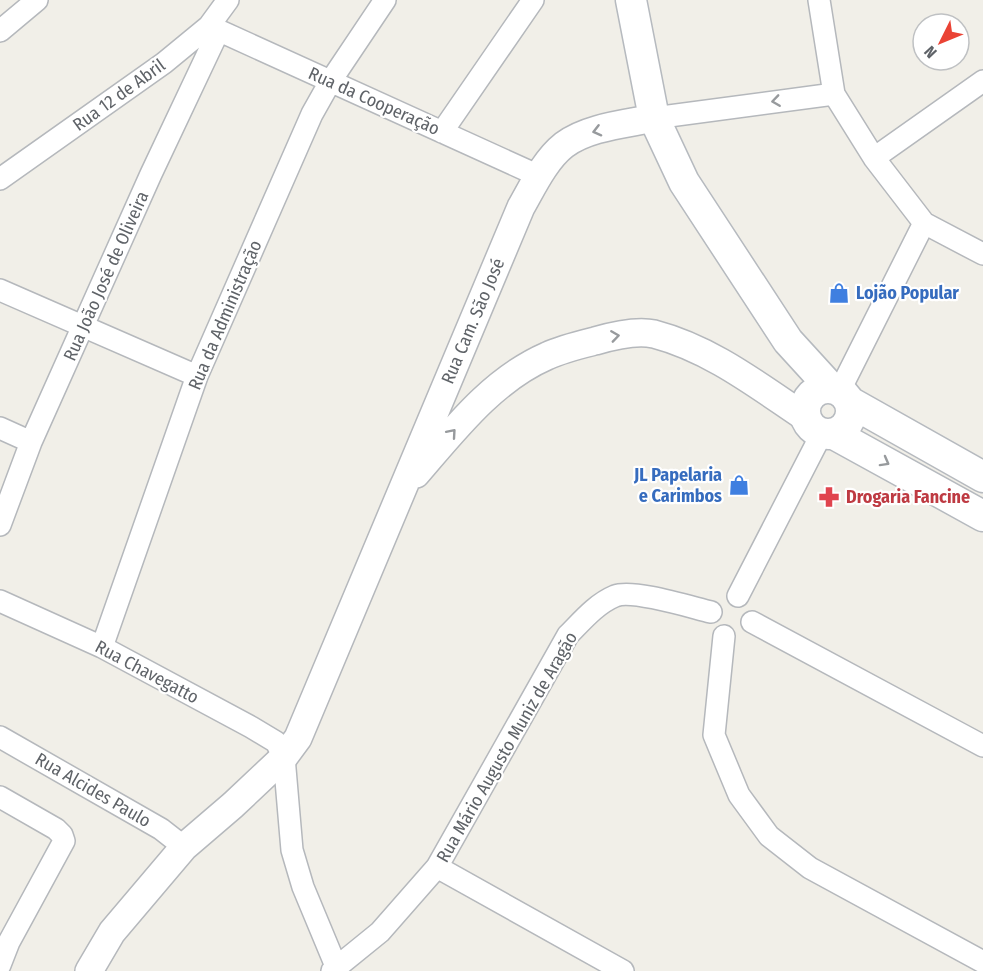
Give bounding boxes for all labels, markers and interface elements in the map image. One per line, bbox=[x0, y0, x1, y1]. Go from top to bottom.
north arrow bbox=[911, 12, 971, 72]
text: N bbox=[920, 42, 941, 62]
street label: Rua 12 de Abril bbox=[68, 54, 170, 136]
street label: Rua da Cooperação bbox=[305, 62, 443, 140]
one-way arrow bbox=[772, 95, 781, 107]
one-way arrow bbox=[592, 124, 602, 137]
street label: Rua João José de Oliveira bbox=[59, 188, 153, 364]
street label: Rua da Administração bbox=[184, 237, 266, 393]
street label: Rua Cam. São José bbox=[437, 255, 509, 387]
shop icon: Lojão Popular bbox=[827, 281, 851, 305]
place label: Lojão Popular bbox=[856, 282, 959, 304]
one-way arrow bbox=[611, 331, 620, 343]
one-way arrow bbox=[444, 429, 455, 440]
one-way arrow bbox=[879, 455, 890, 466]
place label: JL Papelaria e Carimbos bbox=[633, 464, 722, 507]
shop icon: JL Papelaria e Carimbos bbox=[727, 473, 751, 497]
pharmacy icon: Drogaria Fancine bbox=[817, 485, 841, 509]
place label: Drogaria Fancine bbox=[846, 486, 970, 508]
street label: Rua Mário Augusto Muniz de Aragão bbox=[432, 628, 582, 866]
street label: Rua Chavegatto bbox=[92, 636, 202, 708]
street label: Rua Alcides Paulo bbox=[31, 748, 155, 832]

